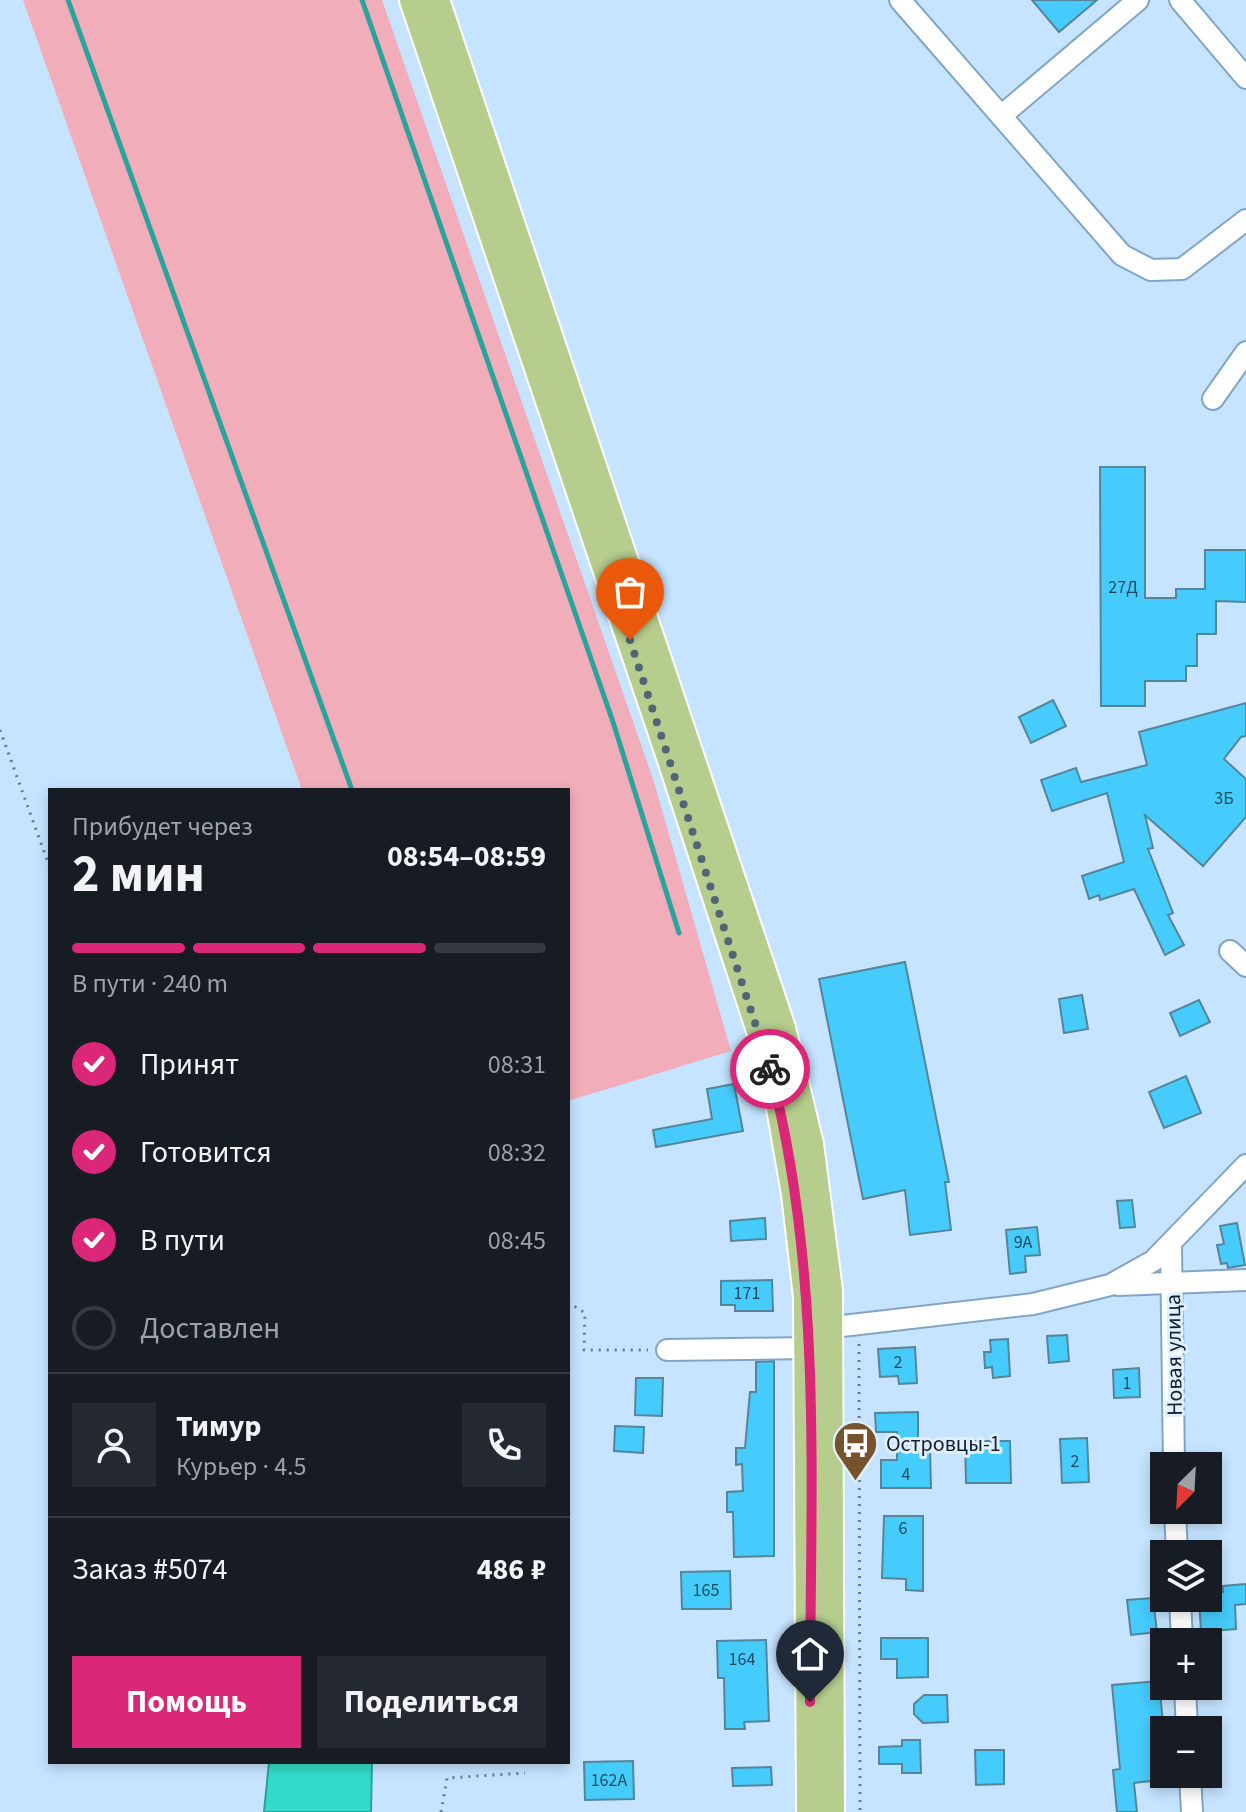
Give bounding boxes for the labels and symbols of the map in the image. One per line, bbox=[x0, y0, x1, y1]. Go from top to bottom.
pin bbox=[596, 558, 664, 640]
house number: 27Д bbox=[1108, 575, 1138, 600]
house number: 3Б bbox=[1214, 786, 1234, 811]
courier bbox=[730, 1029, 810, 1109]
house number: 9А bbox=[1014, 1230, 1033, 1255]
house number: 171 bbox=[734, 1281, 760, 1306]
street label: Новая улица bbox=[1157, 1294, 1191, 1416]
house number: 2 bbox=[894, 1350, 903, 1375]
house number: 1 bbox=[1123, 1371, 1131, 1396]
bus stop icon: Островцы-1 bbox=[831, 1419, 879, 1482]
place label: Островцы-1 bbox=[886, 1428, 1001, 1460]
house number: 2 bbox=[1071, 1449, 1080, 1474]
north arrow bbox=[1150, 1452, 1222, 1524]
house number: 4 bbox=[902, 1462, 911, 1487]
house number: 6 bbox=[899, 1516, 908, 1541]
house number: 165 bbox=[693, 1578, 719, 1603]
pin bbox=[776, 1620, 844, 1702]
house number: 164 bbox=[729, 1647, 755, 1672]
house number: 162А bbox=[591, 1768, 628, 1793]

